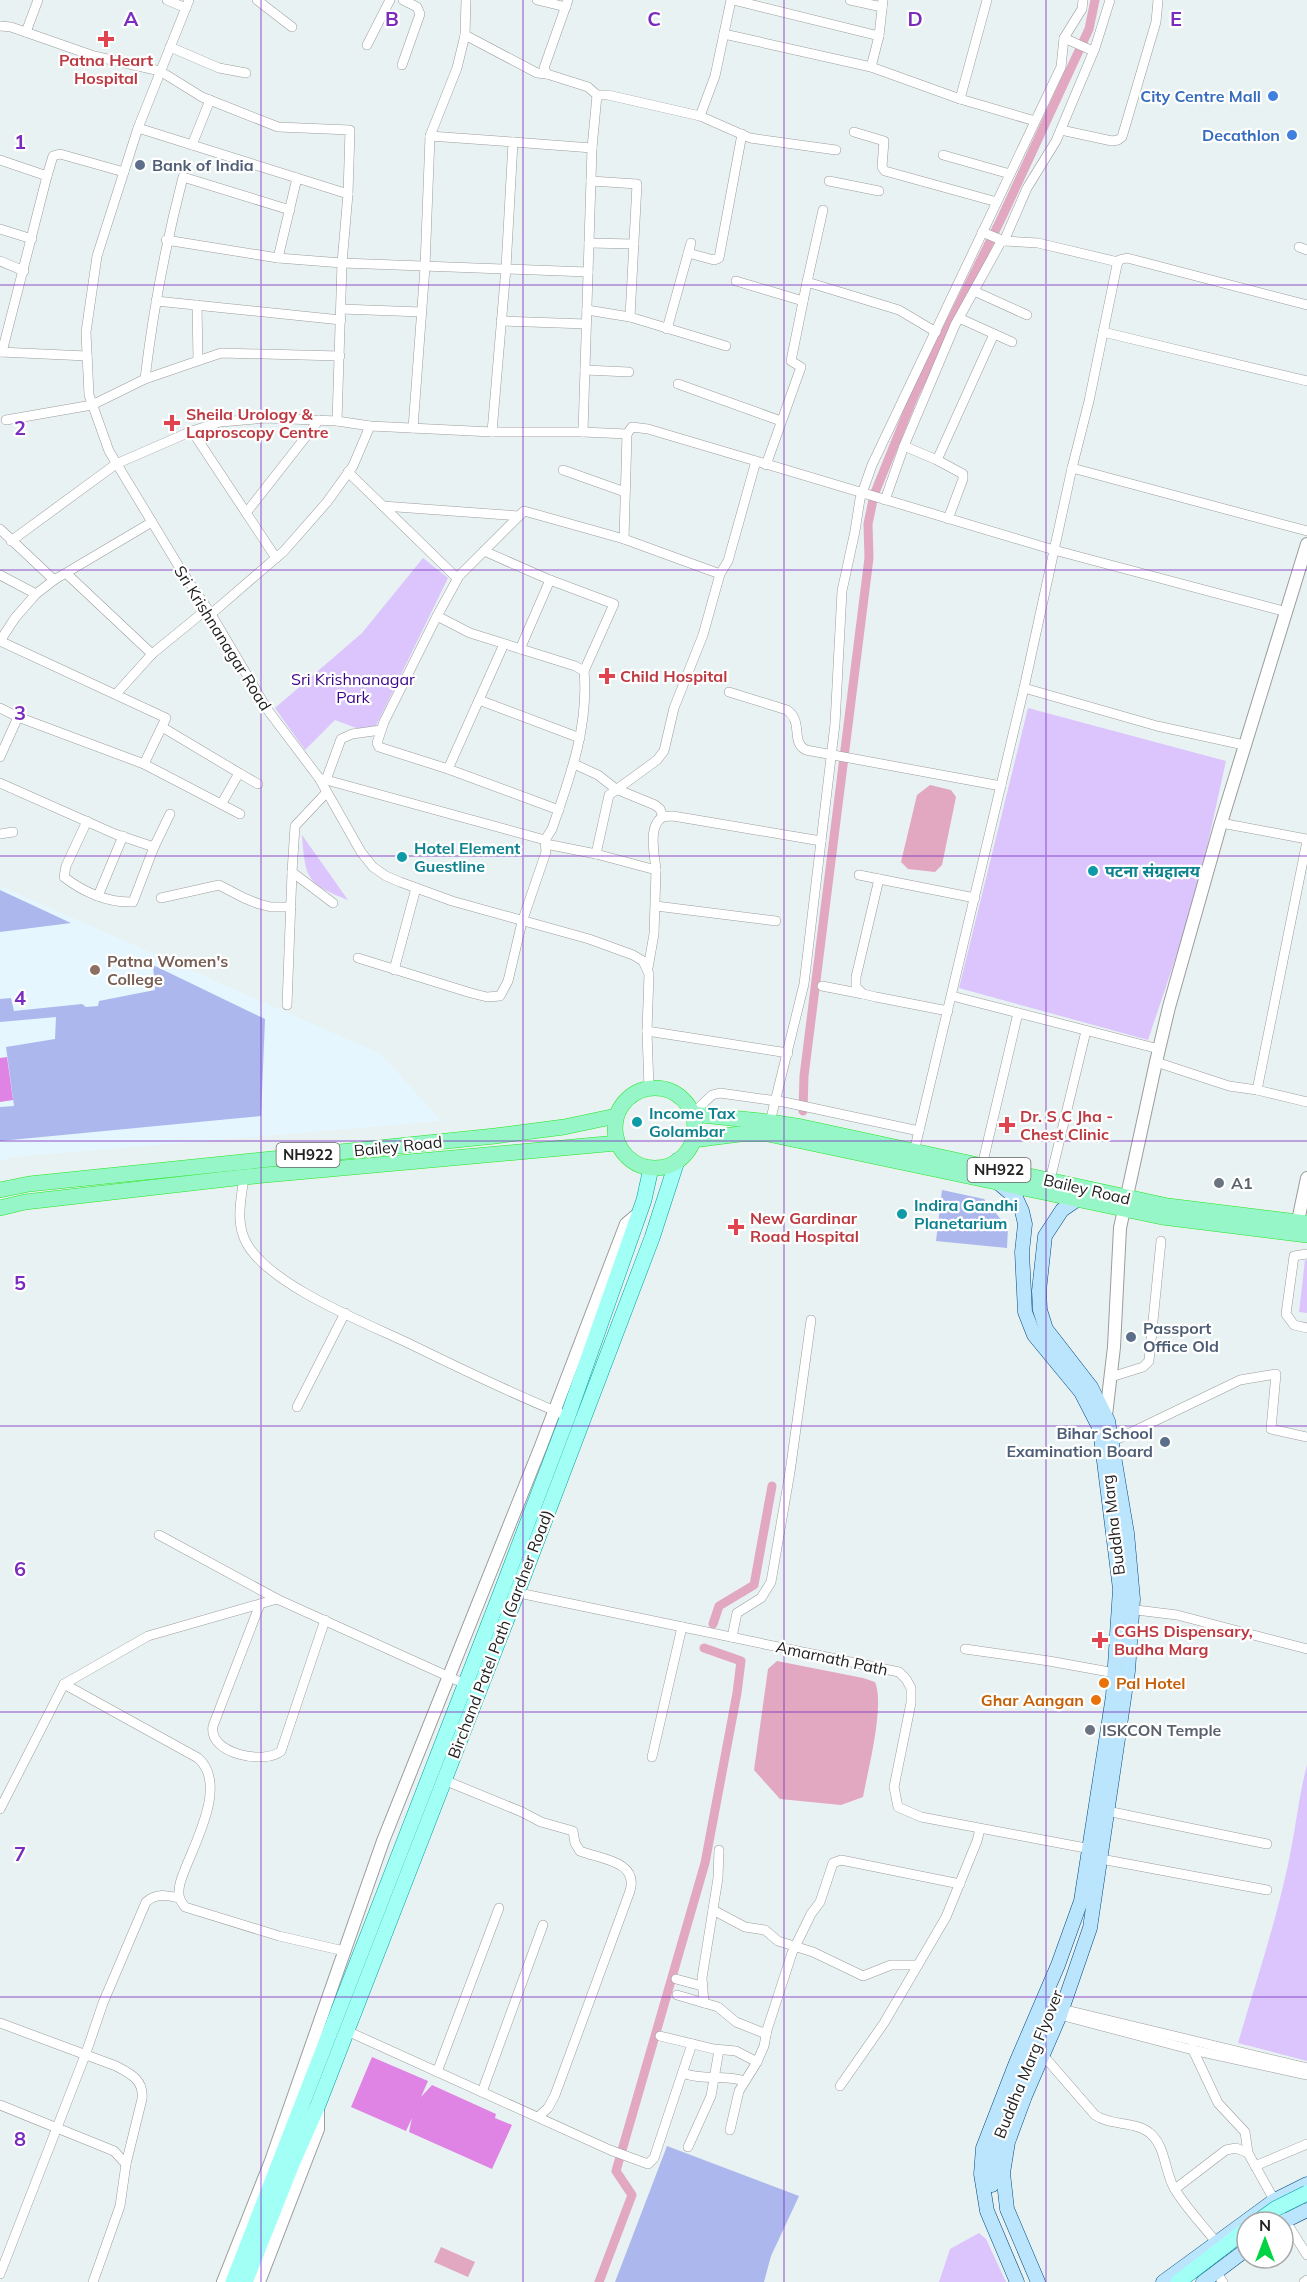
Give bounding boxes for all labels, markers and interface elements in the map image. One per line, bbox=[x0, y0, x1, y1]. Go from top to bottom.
text: A bbox=[124, 6, 139, 31]
text: B bbox=[385, 6, 399, 31]
text: C bbox=[647, 6, 661, 31]
text: D bbox=[907, 6, 923, 31]
text: E bbox=[1170, 6, 1182, 31]
marker: Patna Heart Hospital bbox=[97, 30, 115, 48]
place label: Patna Heart Hospital bbox=[59, 50, 153, 88]
place label: City Centre Mall bbox=[1140, 86, 1261, 106]
marker: City Centre Mall bbox=[1266, 89, 1280, 103]
place label: Decathlon bbox=[1202, 125, 1280, 145]
marker: Decathlon bbox=[1285, 128, 1299, 142]
text: 1 bbox=[14, 129, 26, 154]
place label: Bank of India bbox=[152, 155, 254, 175]
marker: Bank of India bbox=[133, 158, 147, 172]
place label: Sheila Urology & Laproscopy Centre bbox=[186, 404, 329, 442]
marker: Sheila Urology & Laproscopy Centre bbox=[163, 414, 181, 432]
text: 2 bbox=[14, 415, 26, 440]
street label: Sri Krishnanagar Road bbox=[170, 562, 276, 714]
place label: Child Hospital bbox=[620, 666, 727, 686]
marker: Child Hospital bbox=[598, 667, 616, 685]
park label: Sri Krishnanagar Park bbox=[291, 669, 415, 707]
text: 3 bbox=[14, 700, 26, 725]
place label: Hotel Element Guestline bbox=[414, 838, 520, 876]
marker: Hotel Element Guestline bbox=[395, 850, 409, 864]
place label: पटना संग्रहालय bbox=[1105, 861, 1201, 881]
marker: पटना संग्रहालय bbox=[1086, 864, 1100, 878]
place label: Patna Women's College bbox=[107, 951, 228, 989]
marker: Patna Women's College bbox=[88, 963, 102, 977]
text: 4 bbox=[14, 985, 26, 1010]
place label: Income Tax Golambar bbox=[649, 1103, 736, 1141]
place label: Dr. S C Jha - Chest Clinic bbox=[1020, 1106, 1113, 1144]
marker: Income Tax Golambar bbox=[630, 1115, 644, 1129]
marker: Dr. S C Jha - Chest Clinic bbox=[998, 1116, 1016, 1134]
street label: Bailey Road bbox=[353, 1131, 443, 1161]
road number: NH922 bbox=[276, 1143, 340, 1167]
road number: NH922 bbox=[968, 1158, 1030, 1182]
street label: Bailey Road bbox=[1042, 1169, 1132, 1209]
place label: A1 bbox=[1231, 1173, 1253, 1193]
marker: A1 bbox=[1212, 1176, 1226, 1190]
place label: Indira Gandhi Planetarium bbox=[914, 1195, 1018, 1233]
marker: Indira Gandhi Planetarium bbox=[895, 1207, 909, 1221]
place label: New Gardinar Road Hospital bbox=[750, 1208, 859, 1246]
marker: New Gardinar Road Hospital bbox=[727, 1218, 745, 1236]
text: 5 bbox=[14, 1270, 26, 1295]
place label: Passport Office Old bbox=[1143, 1318, 1219, 1356]
marker: Passport Office Old bbox=[1124, 1330, 1138, 1344]
place label: Bihar School Examination Board bbox=[1006, 1423, 1153, 1461]
marker: Bihar School Examination Board bbox=[1158, 1435, 1172, 1449]
street label: Buddha Marg bbox=[1097, 1474, 1129, 1576]
street label: Birchand Patel Path (Gardner Road) bbox=[443, 1507, 557, 1761]
text: 6 bbox=[14, 1556, 26, 1581]
place label: CGHS Dispensary, Budha Marg bbox=[1114, 1621, 1253, 1659]
marker: CGHS Dispensary, Budha Marg bbox=[1091, 1631, 1109, 1649]
street label: Amarnath Path bbox=[774, 1636, 890, 1680]
place label: Pal Hotel bbox=[1116, 1673, 1185, 1693]
marker: Pal Hotel bbox=[1097, 1676, 1111, 1690]
place label: Ghar Aangan bbox=[981, 1690, 1084, 1710]
marker: Ghar Aangan bbox=[1089, 1693, 1103, 1707]
place label: ISKCON Temple bbox=[1102, 1720, 1222, 1740]
marker: ISKCON Temple bbox=[1083, 1723, 1097, 1737]
text: 7 bbox=[14, 1841, 26, 1866]
street label: Buddha Marg Flyover bbox=[989, 1987, 1067, 2141]
text: 8 bbox=[14, 2126, 26, 2151]
north arrow bbox=[1235, 2210, 1295, 2270]
text: N bbox=[1259, 2215, 1271, 2235]

